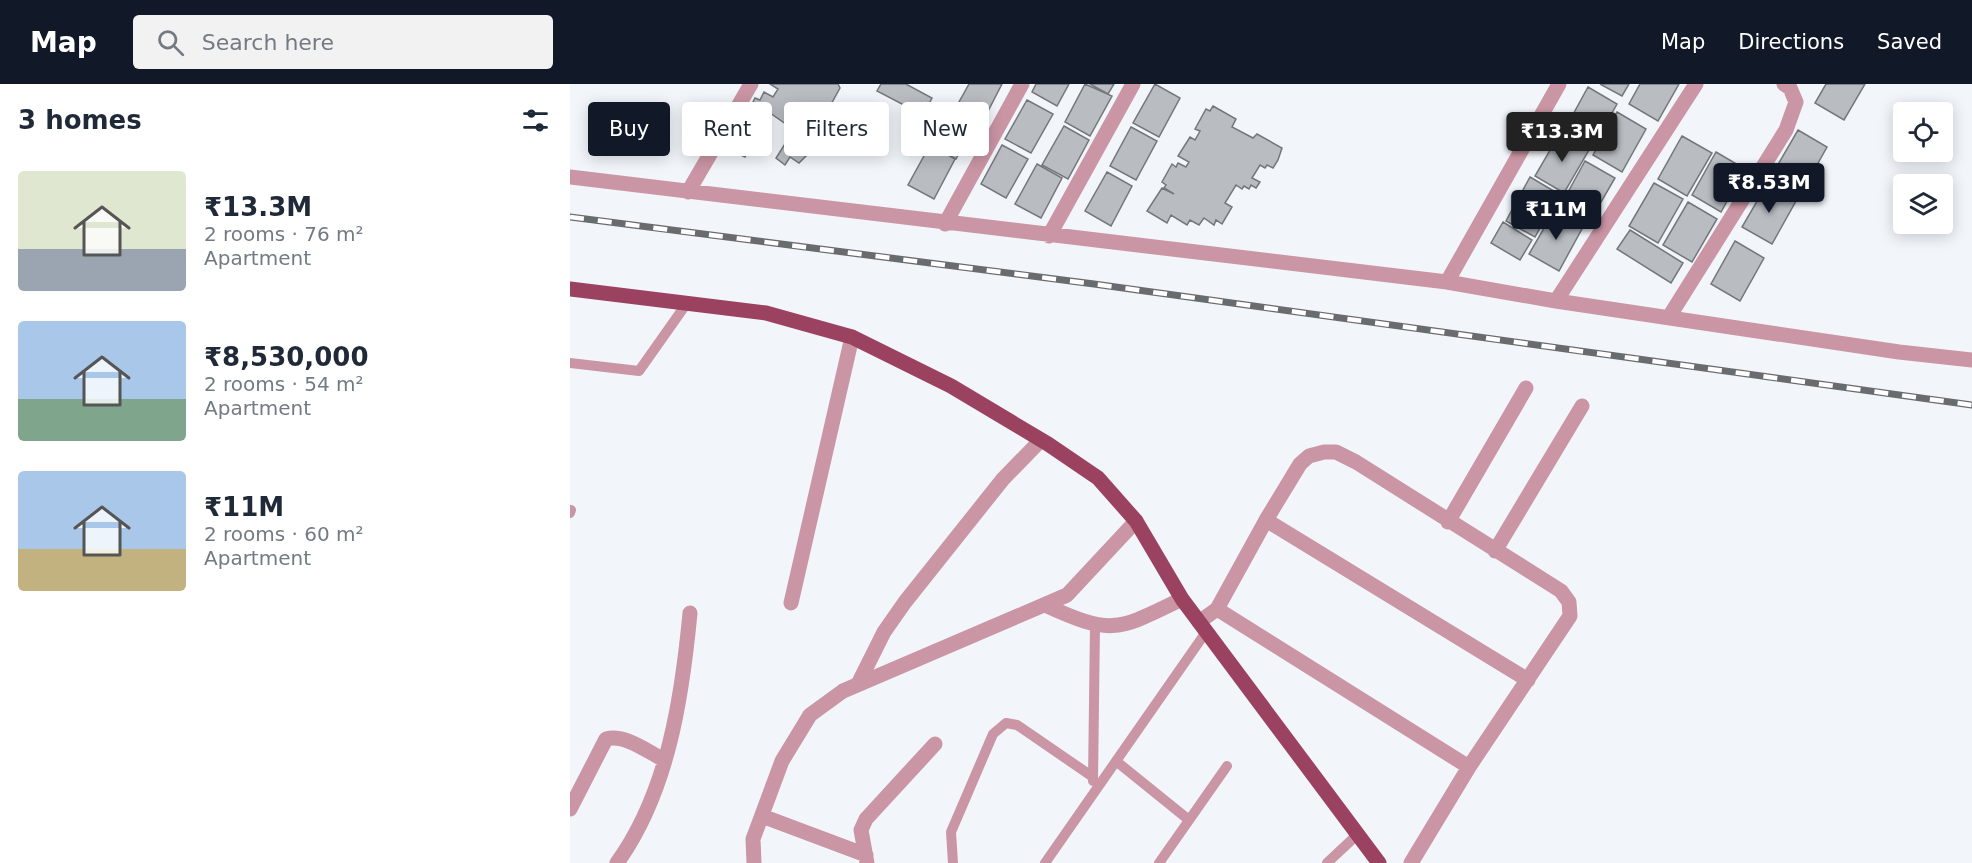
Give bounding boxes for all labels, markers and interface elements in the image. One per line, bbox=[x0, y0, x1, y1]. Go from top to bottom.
search box bbox=[133, 15, 553, 69]
text: Map bbox=[30, 26, 97, 59]
icon: search bbox=[154, 26, 187, 59]
text: Search here bbox=[202, 30, 334, 55]
text: Map bbox=[1661, 30, 1705, 54]
text: Directions bbox=[1738, 30, 1844, 54]
text: Saved bbox=[1877, 30, 1942, 54]
chip: Buy bbox=[588, 102, 670, 156]
chip: Rent bbox=[682, 102, 772, 156]
chip: Filters bbox=[784, 102, 889, 156]
chip: New bbox=[901, 102, 989, 156]
map controls bbox=[1893, 102, 1953, 234]
button: locate bbox=[1893, 102, 1953, 162]
icon: filters bbox=[519, 104, 552, 137]
text: 3 homes bbox=[18, 105, 142, 135]
pin: ₹13.3M bbox=[1513, 112, 1611, 163]
text: ₹13.3M bbox=[1520, 119, 1604, 143]
pin: ₹8.53M bbox=[1720, 163, 1818, 214]
text: ₹8.53M bbox=[1727, 170, 1811, 194]
button: layers bbox=[1893, 174, 1953, 234]
pin: ₹11M bbox=[1520, 190, 1592, 241]
text: ₹13.3M bbox=[204, 192, 312, 222]
icon: home bbox=[66, 195, 138, 267]
text: ₹11M bbox=[1525, 197, 1587, 221]
text: 2 rooms · 76 m² bbox=[204, 222, 364, 246]
text: Apartment bbox=[204, 246, 311, 270]
text: ₹8,530,000 bbox=[204, 342, 368, 372]
icon: home bbox=[66, 345, 138, 417]
text: 2 rooms · 54 m² bbox=[204, 372, 364, 396]
text: Apartment bbox=[204, 396, 311, 420]
text: ₹11M bbox=[204, 492, 284, 522]
icon: home bbox=[66, 495, 138, 567]
text: 2 rooms · 60 m² bbox=[204, 522, 364, 546]
text: Apartment bbox=[204, 546, 311, 570]

